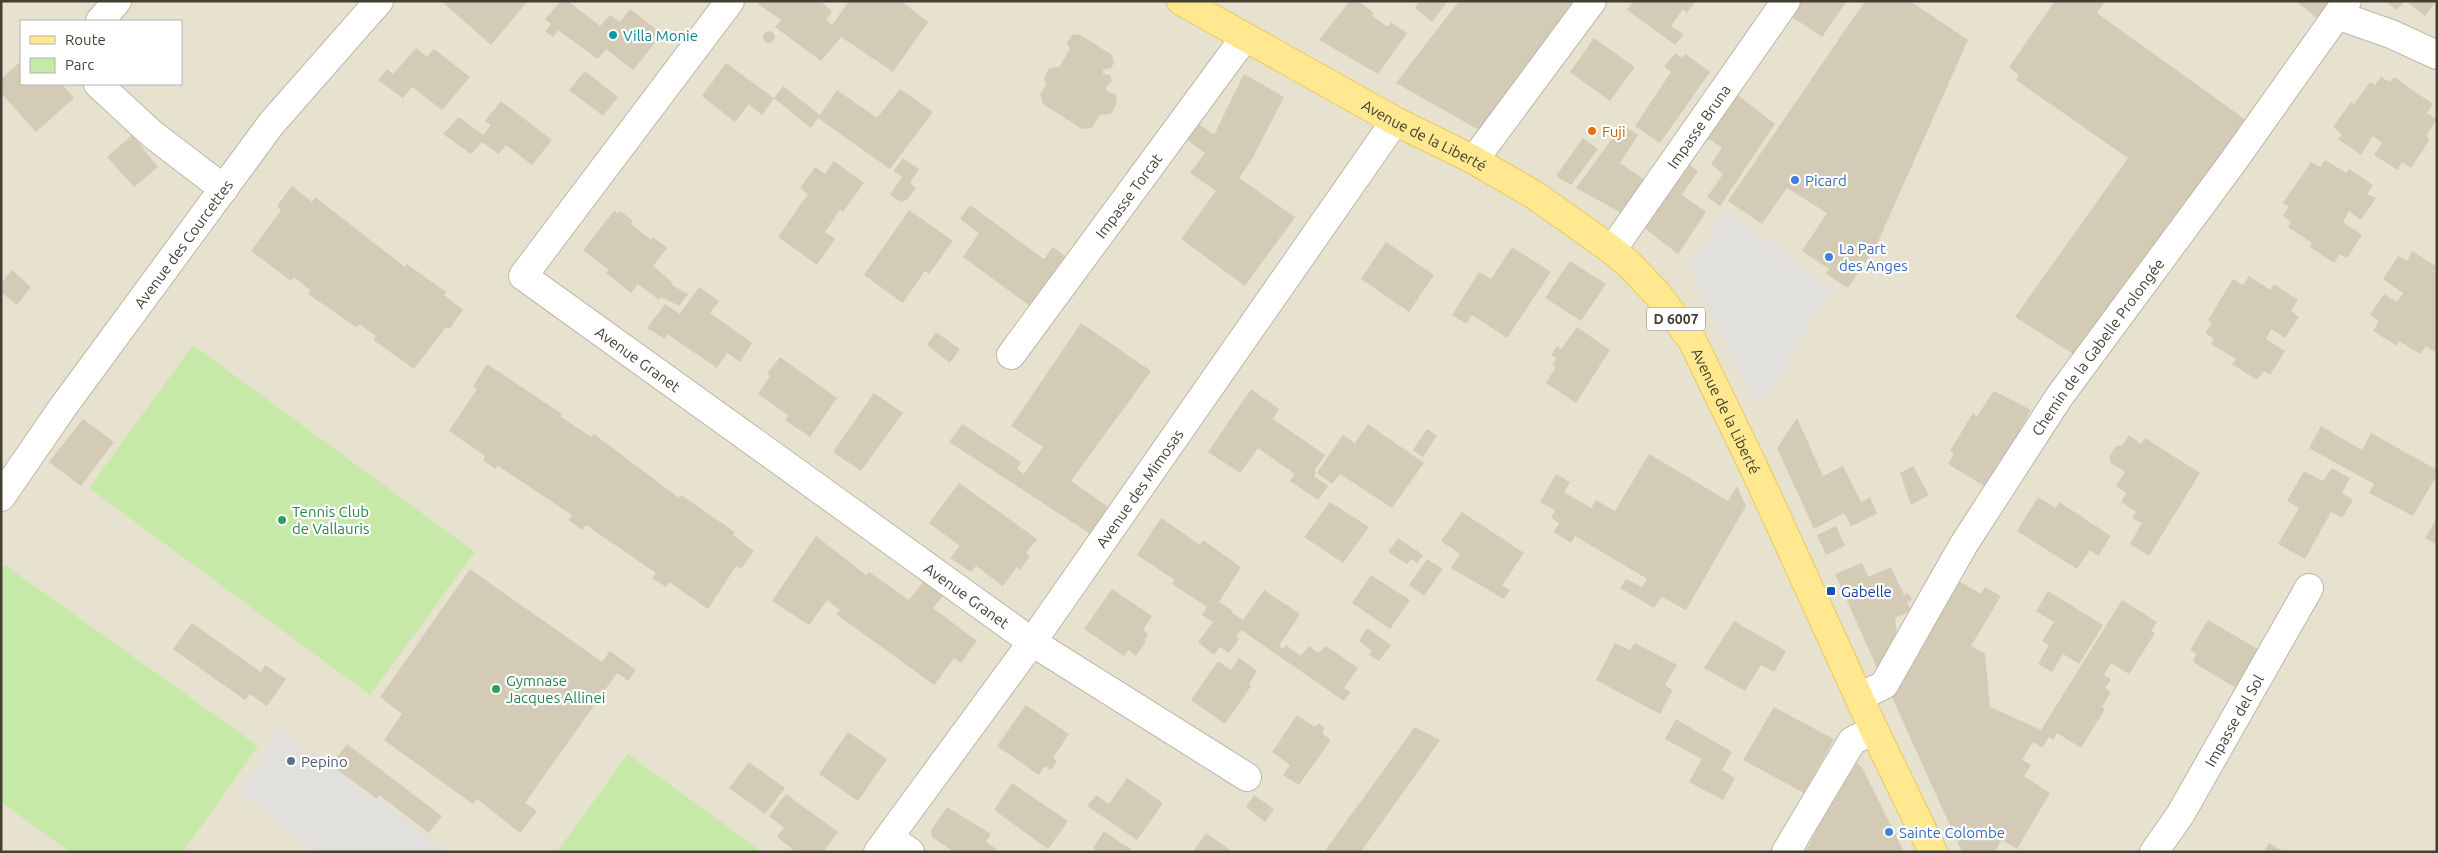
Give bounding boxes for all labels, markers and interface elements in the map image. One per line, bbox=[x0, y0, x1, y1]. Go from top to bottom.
legend bbox=[20, 20, 182, 85]
place label: Villa Monie bbox=[623, 27, 698, 44]
marker: Villa Monie bbox=[607, 29, 619, 41]
text: Route bbox=[65, 31, 106, 48]
text: Parc bbox=[65, 56, 94, 73]
street label: Impasse Bruna bbox=[1663, 81, 1734, 171]
street label: Avenue de la Liberté bbox=[1359, 96, 1490, 174]
place label: Fuji bbox=[1602, 123, 1626, 140]
marker: Fuji bbox=[1586, 125, 1598, 137]
street label: Impasse Torcat bbox=[1092, 150, 1165, 241]
place label: Picard bbox=[1805, 172, 1847, 189]
marker: Picard bbox=[1789, 174, 1801, 186]
street label: Avenue des Courcettes bbox=[130, 176, 236, 311]
place label: La Part des Anges bbox=[1839, 240, 1908, 274]
marker: La Part des Anges bbox=[1823, 251, 1835, 263]
street label: Chemin de la Gabelle Prolongée bbox=[2028, 255, 2167, 439]
road number: D 6007 bbox=[1647, 308, 1705, 330]
street label: Avenue Granet bbox=[593, 323, 684, 395]
street label: Avenue de la Liberté bbox=[1689, 345, 1764, 477]
street label: Avenue des Mimosas bbox=[1092, 426, 1186, 550]
place label: Tennis Club de Vallauris bbox=[292, 503, 369, 537]
marker: Tennis Club de Vallauris bbox=[276, 514, 288, 526]
street label: Avenue Granet bbox=[921, 559, 1013, 631]
place label: Gabelle bbox=[1841, 583, 1892, 600]
marker: Gabelle bbox=[1825, 585, 1837, 597]
street label: Impasse del Sol bbox=[2201, 671, 2267, 769]
place label: Gymnase Jacques Allinei bbox=[506, 672, 605, 706]
marker: Gymnase Jacques Allinei bbox=[490, 683, 502, 695]
place label: Pepino bbox=[301, 753, 348, 770]
marker: Pepino bbox=[285, 755, 297, 767]
place label: Sainte Colombe bbox=[1899, 824, 2005, 841]
marker: Sainte Colombe bbox=[1883, 826, 1895, 838]

